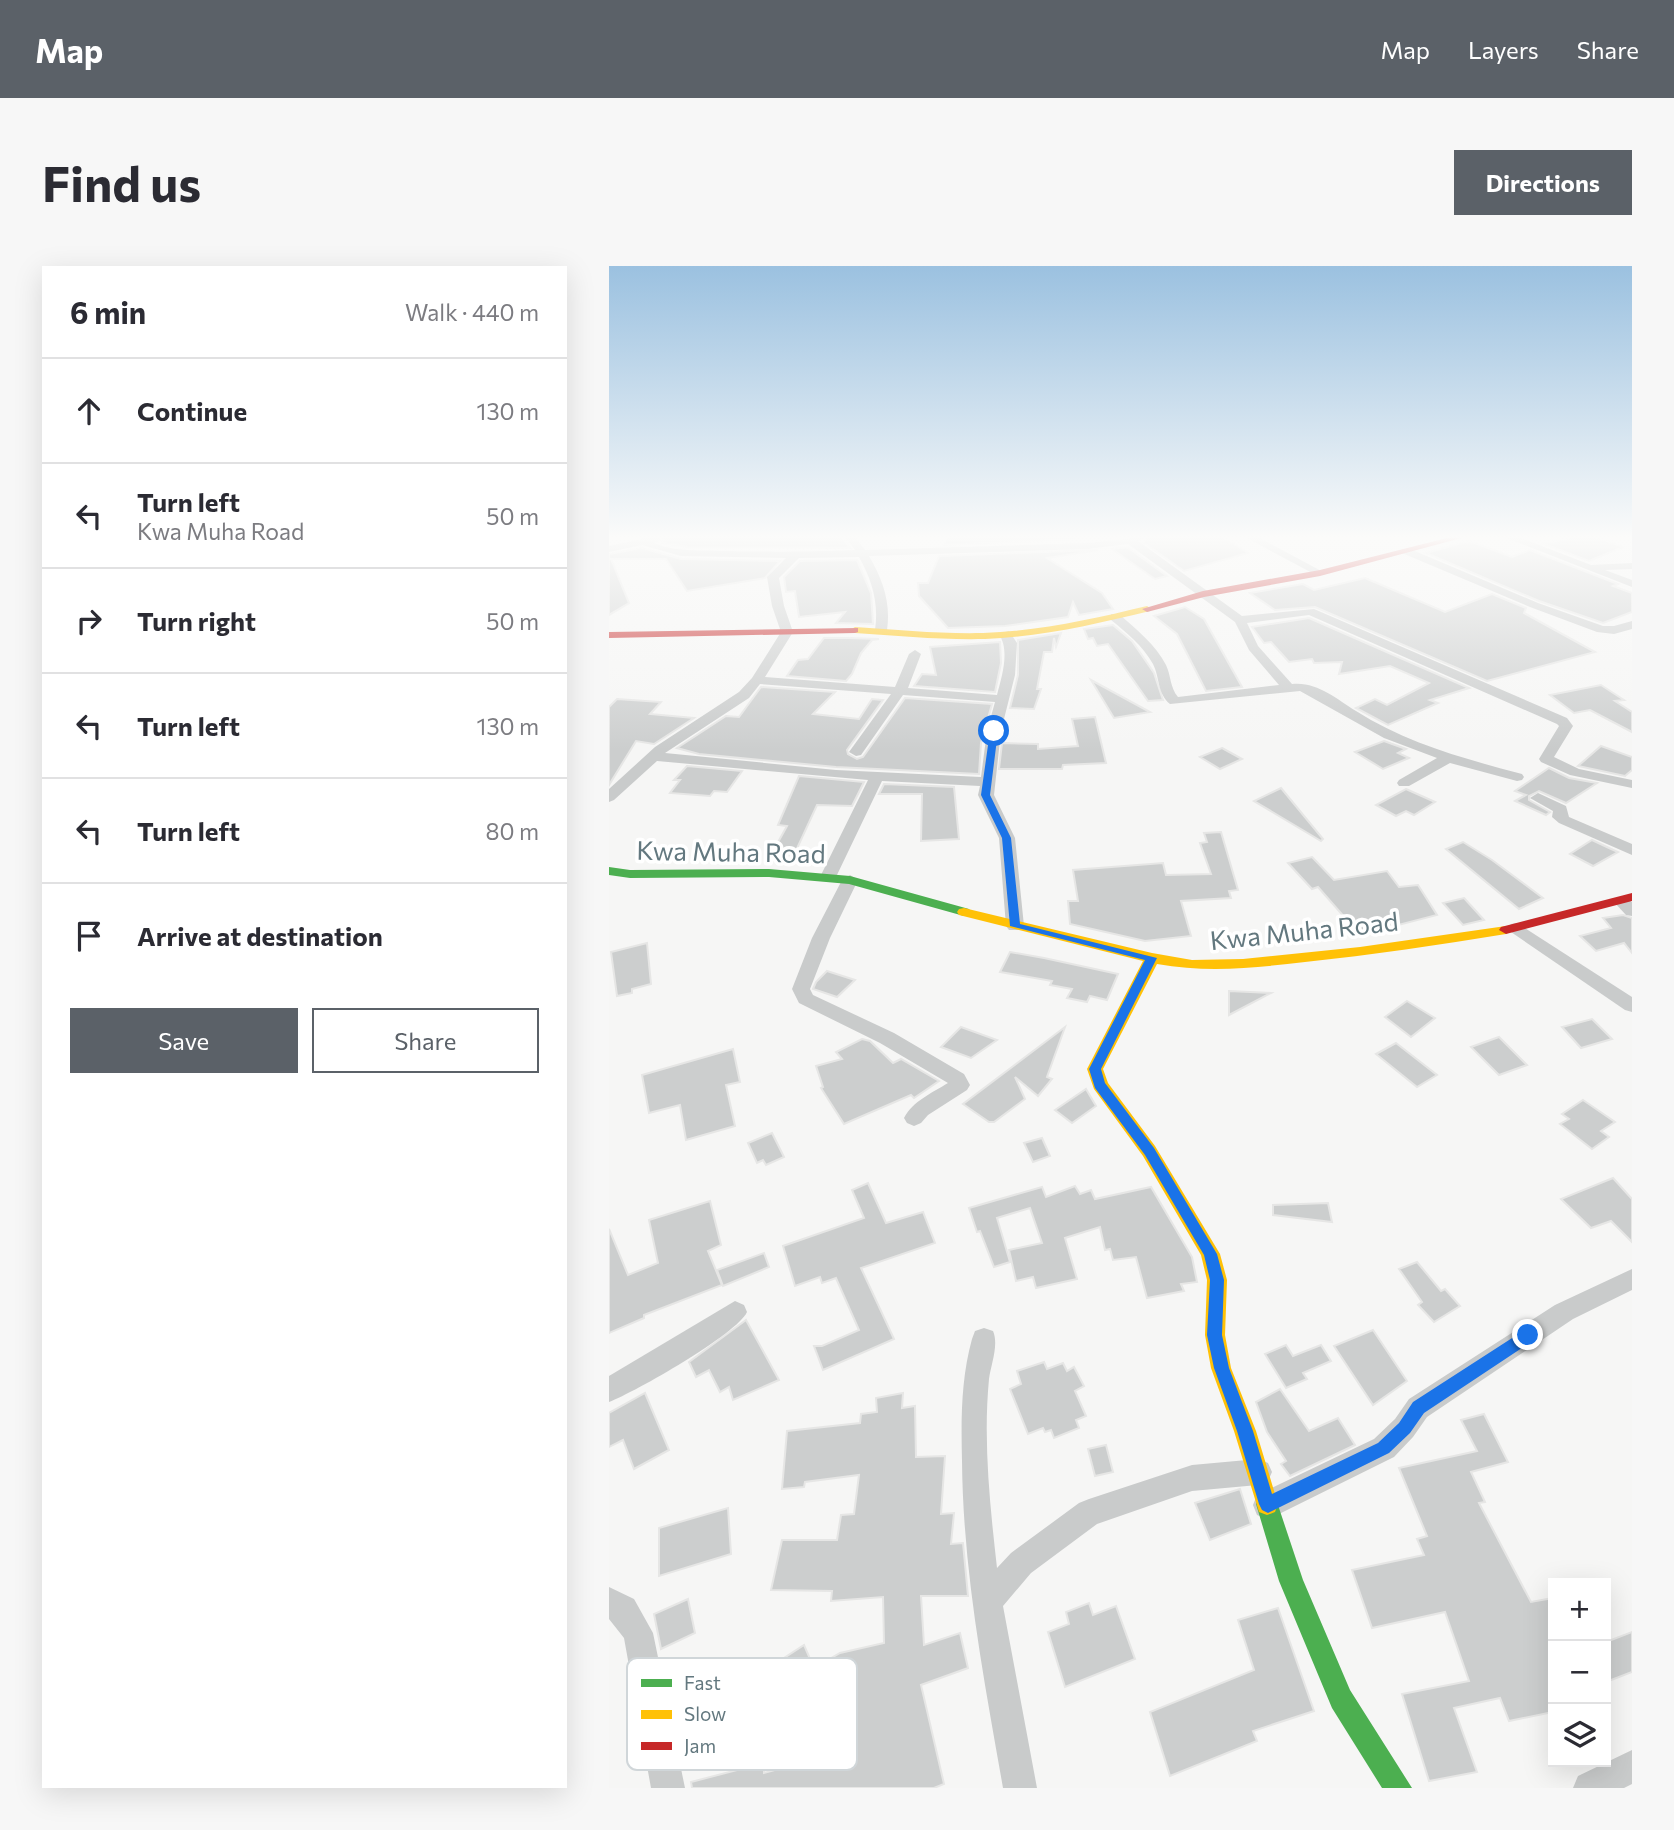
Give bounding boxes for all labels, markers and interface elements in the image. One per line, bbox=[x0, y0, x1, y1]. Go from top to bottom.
text: Map bbox=[35, 29, 103, 70]
text: Map bbox=[1381, 35, 1430, 64]
text: Layers bbox=[1468, 35, 1539, 64]
text: Share bbox=[1577, 35, 1639, 64]
button: Directions bbox=[1454, 150, 1632, 215]
text: Find us bbox=[42, 152, 201, 212]
text: 6 min bbox=[70, 293, 146, 330]
text: Walk · 440 m bbox=[405, 298, 539, 326]
icon: ahead bbox=[70, 392, 108, 430]
text: Continue bbox=[137, 395, 247, 426]
text: 130 m bbox=[477, 397, 539, 425]
text: Turn left bbox=[137, 486, 240, 517]
icon: left bbox=[70, 497, 108, 535]
text: 50 m bbox=[486, 502, 539, 530]
text: Kwa Muha Road bbox=[137, 517, 304, 545]
icon: right bbox=[70, 602, 108, 640]
text: Turn right bbox=[137, 605, 256, 636]
text: 50 m bbox=[486, 607, 539, 635]
icon: left bbox=[70, 707, 108, 745]
text: Turn left bbox=[137, 710, 240, 741]
text: 130 m bbox=[477, 712, 539, 740]
route start bbox=[978, 715, 1009, 746]
icon: left bbox=[70, 812, 108, 850]
text: Turn left bbox=[137, 815, 240, 846]
text: 80 m bbox=[486, 817, 539, 845]
street label: Kwa Muha Road bbox=[636, 834, 826, 868]
street label: Kwa Muha Road bbox=[1208, 905, 1400, 955]
icon: arrive bbox=[70, 917, 108, 955]
text: Arrive at destination bbox=[137, 920, 383, 951]
button: Save bbox=[70, 1008, 298, 1073]
button: Share bbox=[312, 1008, 539, 1073]
route end bbox=[1512, 1319, 1543, 1350]
map controls bbox=[1548, 1578, 1611, 1767]
button: + bbox=[1548, 1578, 1611, 1641]
button: − bbox=[1548, 1641, 1611, 1704]
legend bbox=[627, 1658, 857, 1770]
text: Fast bbox=[684, 1671, 721, 1694]
text: Slow bbox=[684, 1702, 726, 1725]
button: layers bbox=[1548, 1704, 1611, 1767]
text: Jam bbox=[684, 1734, 716, 1757]

